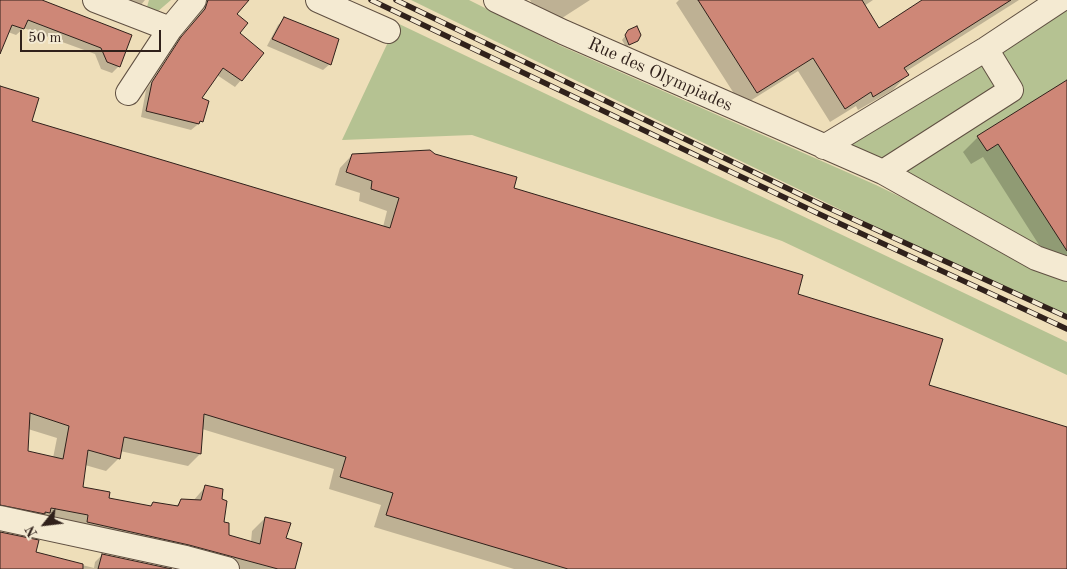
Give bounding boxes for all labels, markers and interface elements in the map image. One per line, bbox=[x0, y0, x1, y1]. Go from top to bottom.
scale bar bbox=[22, 20, 164, 52]
text: 50 m bbox=[28, 31, 62, 46]
street label: Rue des Olympiades bbox=[584, 33, 736, 117]
north arrow bbox=[20, 499, 70, 549]
text: N bbox=[23, 523, 41, 539]

